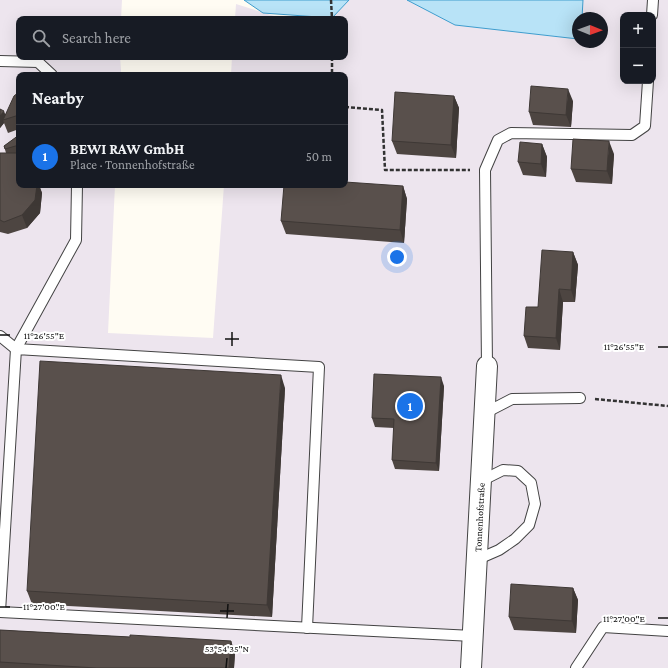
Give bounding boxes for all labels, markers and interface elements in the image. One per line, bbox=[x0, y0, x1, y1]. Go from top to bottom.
north arrow bbox=[572, 12, 608, 48]
map controls bbox=[620, 12, 656, 84]
button: + bbox=[620, 12, 656, 48]
search box bbox=[16, 16, 348, 60]
icon: search bbox=[30, 27, 52, 49]
text: Search here bbox=[62, 30, 131, 46]
button: − bbox=[620, 48, 656, 84]
text: Nearby bbox=[32, 89, 84, 108]
text: BEWI RAW GmbH bbox=[70, 141, 184, 157]
text: 1 bbox=[43, 149, 47, 164]
text: 50 m bbox=[306, 149, 332, 164]
text: Place · Tonnenhofstraße bbox=[70, 157, 195, 172]
your location bbox=[387, 247, 407, 267]
text: 11°26'55"E bbox=[24, 330, 65, 341]
text: 11°26'55"E bbox=[604, 341, 645, 352]
pin: 1 bbox=[397, 391, 423, 421]
street label: Tonnenhofstraße bbox=[472, 482, 486, 552]
text: 11°27'00"E bbox=[23, 601, 66, 612]
text: 11°27'00"E bbox=[603, 613, 646, 624]
text: 53°54'35"N bbox=[205, 643, 250, 654]

